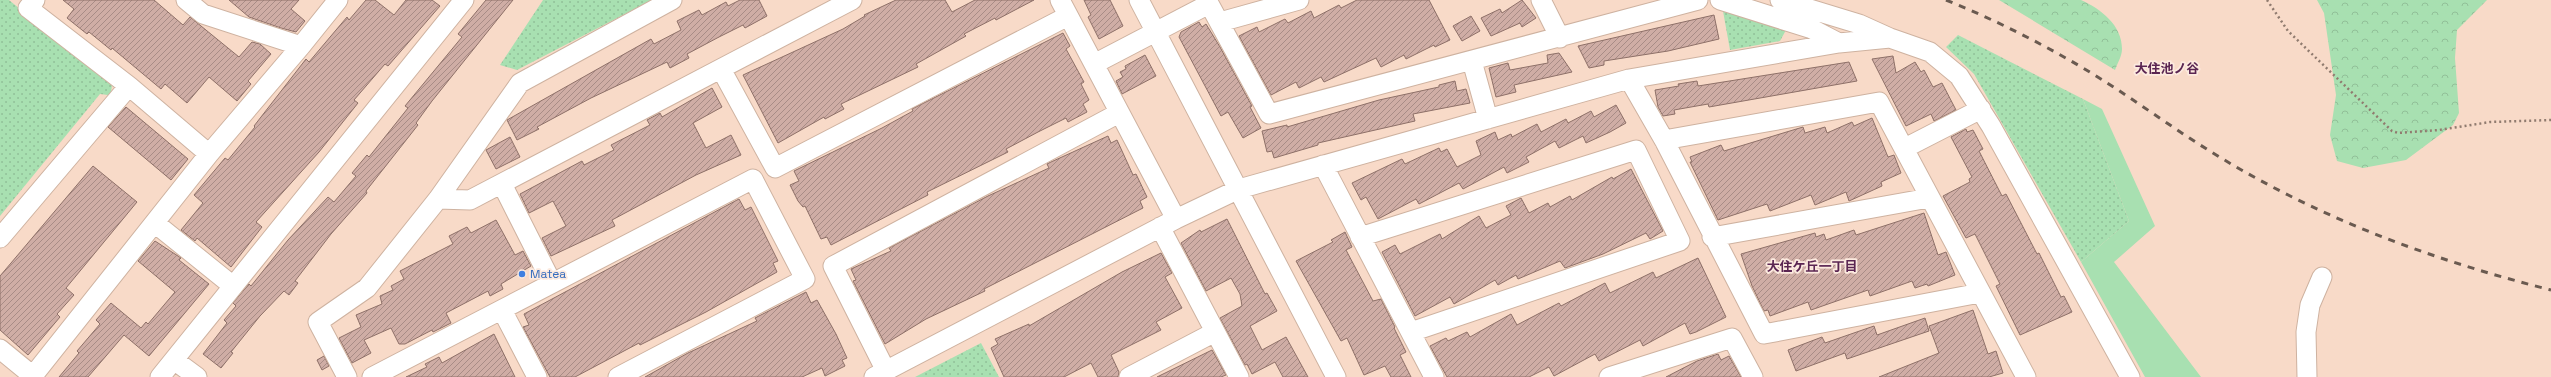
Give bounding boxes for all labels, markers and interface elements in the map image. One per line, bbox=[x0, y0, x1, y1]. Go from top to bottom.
district label: 大住池ノ谷 bbox=[2134, 60, 2200, 77]
district label: 大住ケ丘一丁目 bbox=[1766, 258, 1858, 275]
place label: Matea bbox=[530, 266, 566, 282]
marker: Matea bbox=[517, 269, 527, 279]

